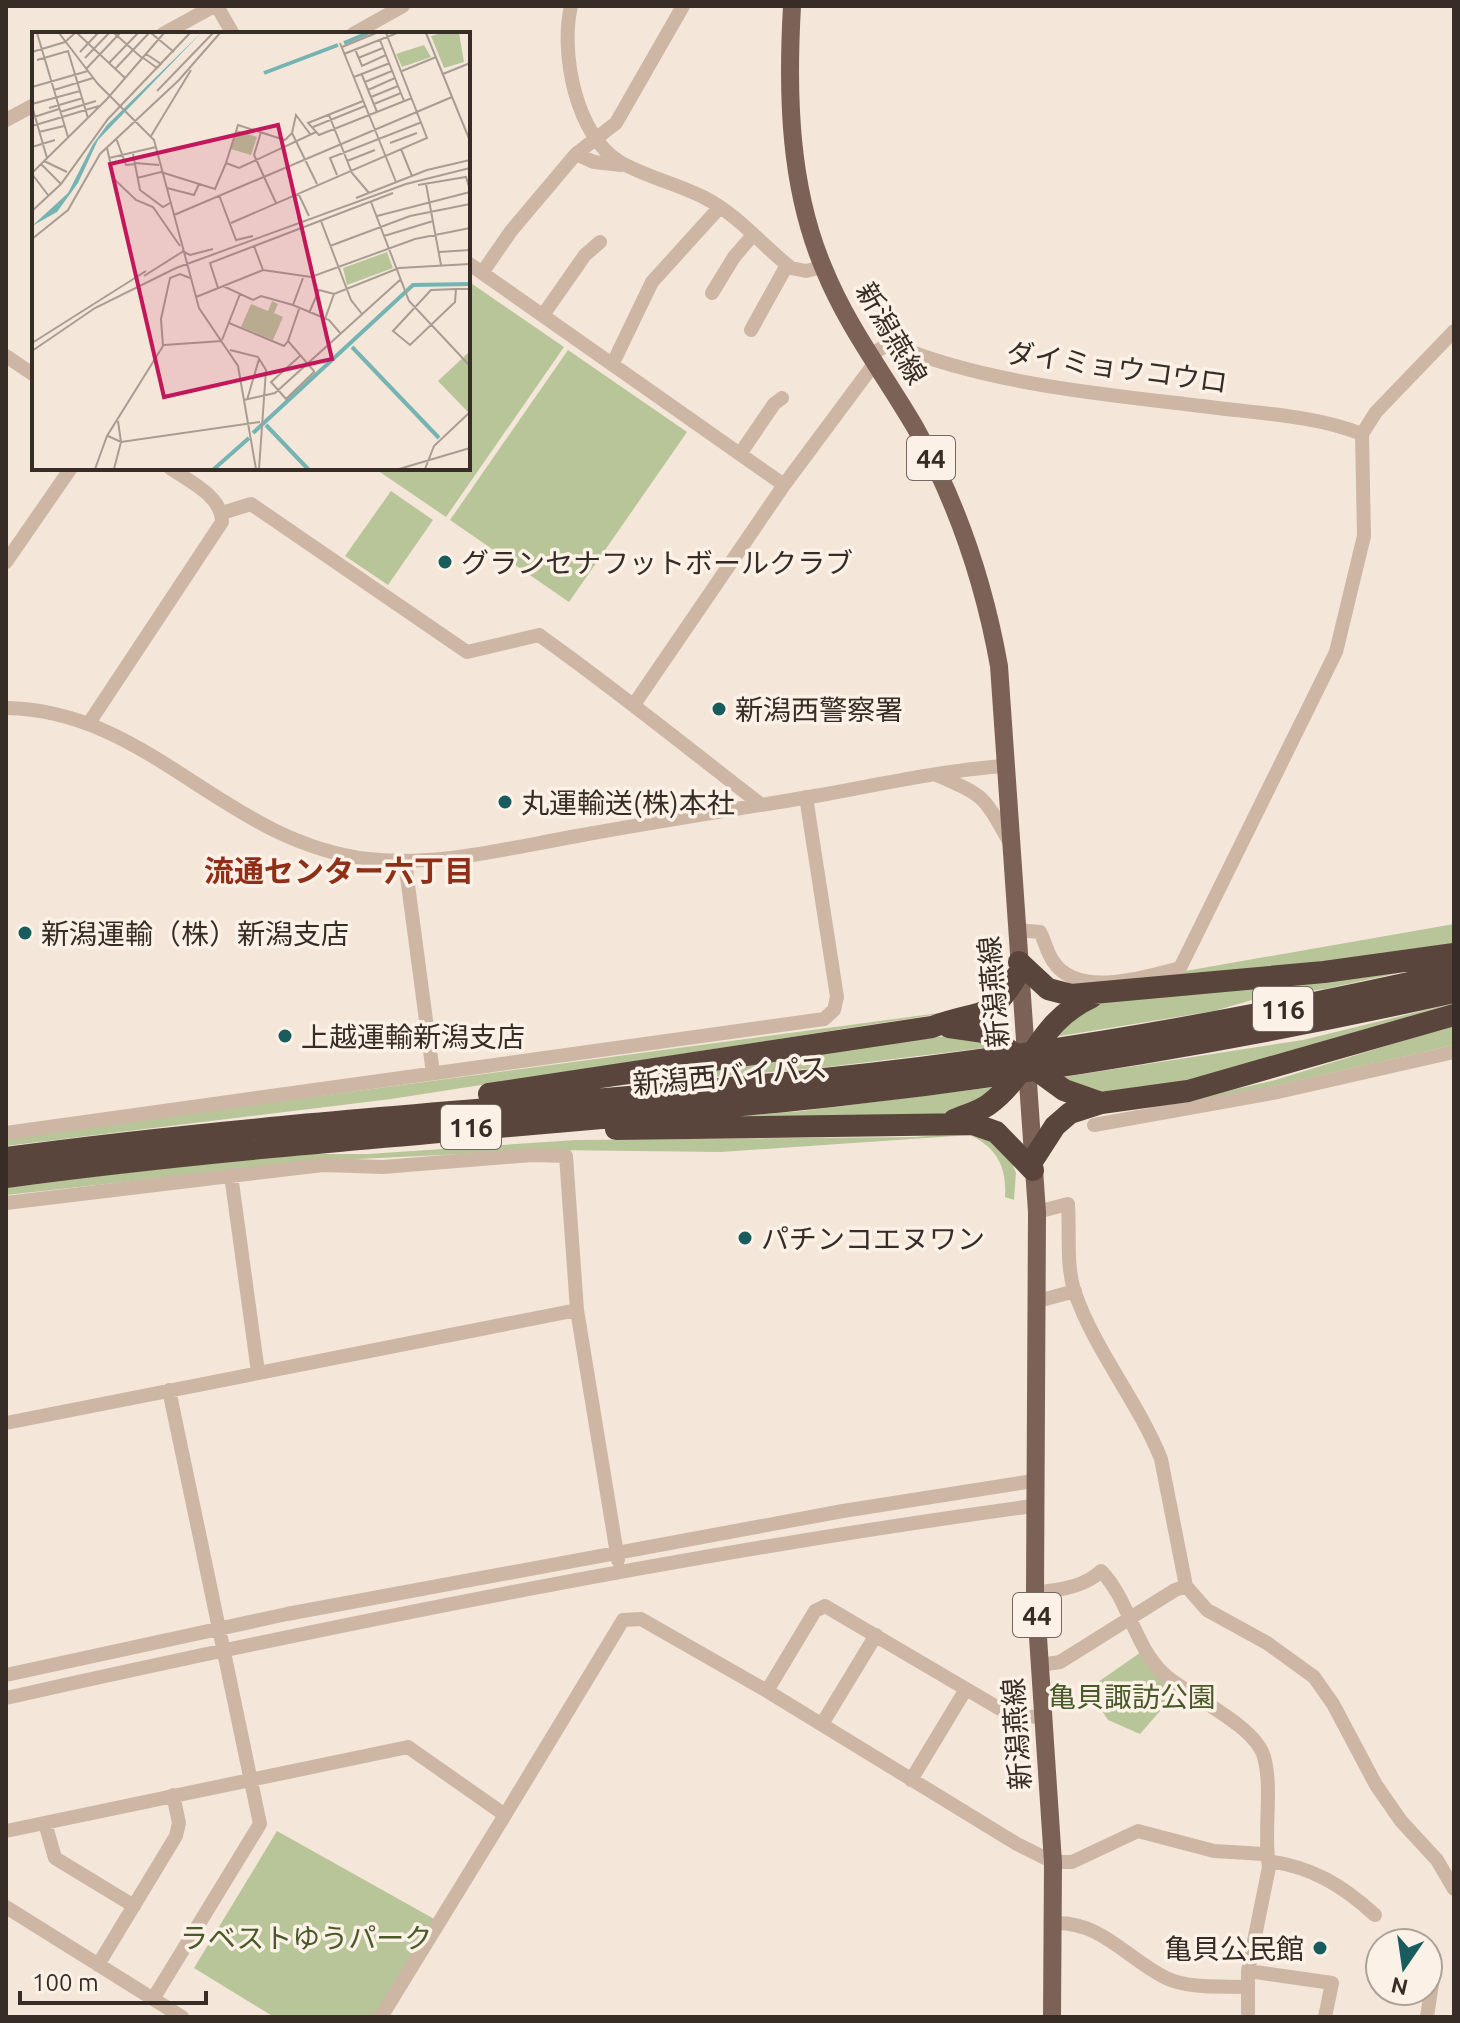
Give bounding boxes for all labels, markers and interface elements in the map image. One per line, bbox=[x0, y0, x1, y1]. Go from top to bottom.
inset map bbox=[32, 32, 470, 470]
street label: 新潟燕線 bbox=[851, 277, 933, 389]
street label: ダイミョウコウロ bbox=[1004, 336, 1230, 398]
road number: 44 bbox=[907, 436, 955, 480]
place label: グランセナフットボールクラブ bbox=[461, 547, 853, 578]
marker: グランセナフットボールクラブ bbox=[436, 553, 454, 571]
place label: 新潟西警察署 bbox=[735, 694, 903, 725]
marker: 新潟西警察署 bbox=[710, 700, 728, 718]
place label: 丸運輸送(株)本社 bbox=[521, 787, 735, 819]
marker: 丸運輸送(株)本社 bbox=[496, 793, 514, 811]
district label: 流通センター六丁目 bbox=[204, 854, 474, 888]
place label: 新潟運輸（株）新潟支店 bbox=[41, 918, 349, 949]
marker: 新潟運輸（株）新潟支店 bbox=[16, 924, 34, 942]
street label: 新潟燕線 bbox=[973, 935, 1013, 1049]
road number: 116 bbox=[1253, 987, 1313, 1031]
place label: 上越運輸新潟支店 bbox=[301, 1021, 525, 1052]
marker: 上越運輸新潟支店 bbox=[276, 1027, 294, 1045]
street label: 新潟西バイパス bbox=[631, 1051, 829, 1099]
road number: 116 bbox=[441, 1105, 501, 1149]
place label: パチンコエヌワン bbox=[761, 1223, 985, 1254]
marker: パチンコエヌワン bbox=[736, 1229, 754, 1247]
road number: 44 bbox=[1013, 1593, 1061, 1637]
street label: 新潟燕線 bbox=[997, 1677, 1035, 1791]
park label: 亀貝諏訪公園 bbox=[1048, 1681, 1216, 1712]
park label: ラベストゆうパーク bbox=[180, 1922, 432, 1953]
north arrow bbox=[1364, 1927, 1444, 2007]
place label: 亀貝公民館 bbox=[1164, 1933, 1304, 1964]
marker: 亀貝公民館 bbox=[1311, 1939, 1329, 1957]
scale bar bbox=[20, 1955, 206, 2005]
text: 100 m bbox=[32, 1969, 99, 1996]
text: N bbox=[1389, 1973, 1410, 2001]

